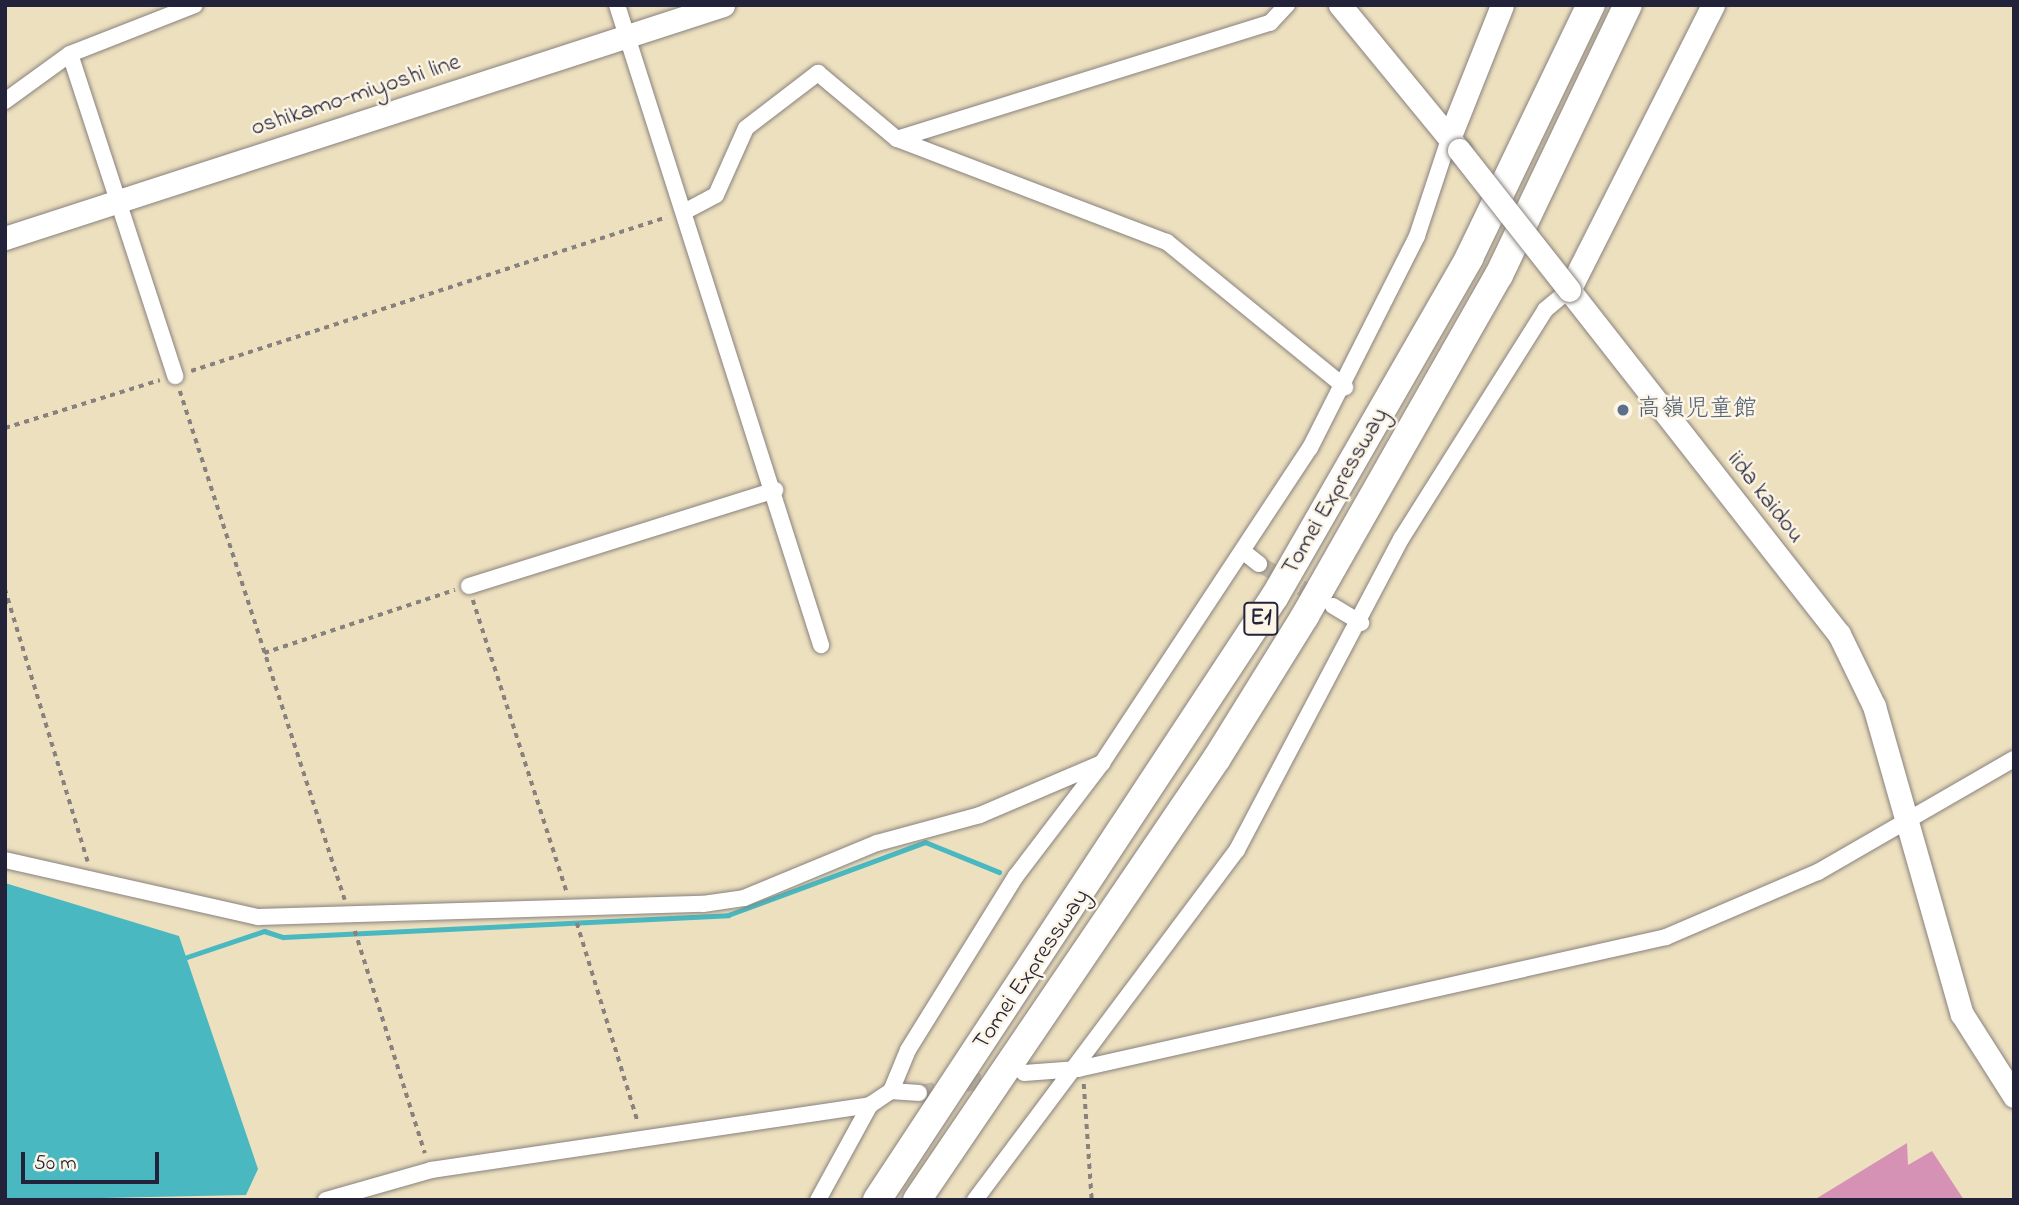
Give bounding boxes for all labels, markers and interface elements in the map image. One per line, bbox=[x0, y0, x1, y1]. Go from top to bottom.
street label: oshikamo-miyoshi line bbox=[248, 49, 464, 143]
place label: 高嶺児童館 bbox=[1637, 396, 1757, 424]
marker: 高嶺児童館 bbox=[1615, 402, 1631, 418]
street label: Tomei Expressway bbox=[1277, 403, 1395, 581]
street label: iida kaidou bbox=[1720, 446, 1810, 550]
road number: E1 bbox=[1242, 600, 1280, 638]
street label: Tomei Expressway bbox=[968, 884, 1096, 1056]
scale bar bbox=[24, 1138, 163, 1182]
text: 50 m bbox=[34, 1149, 77, 1179]

